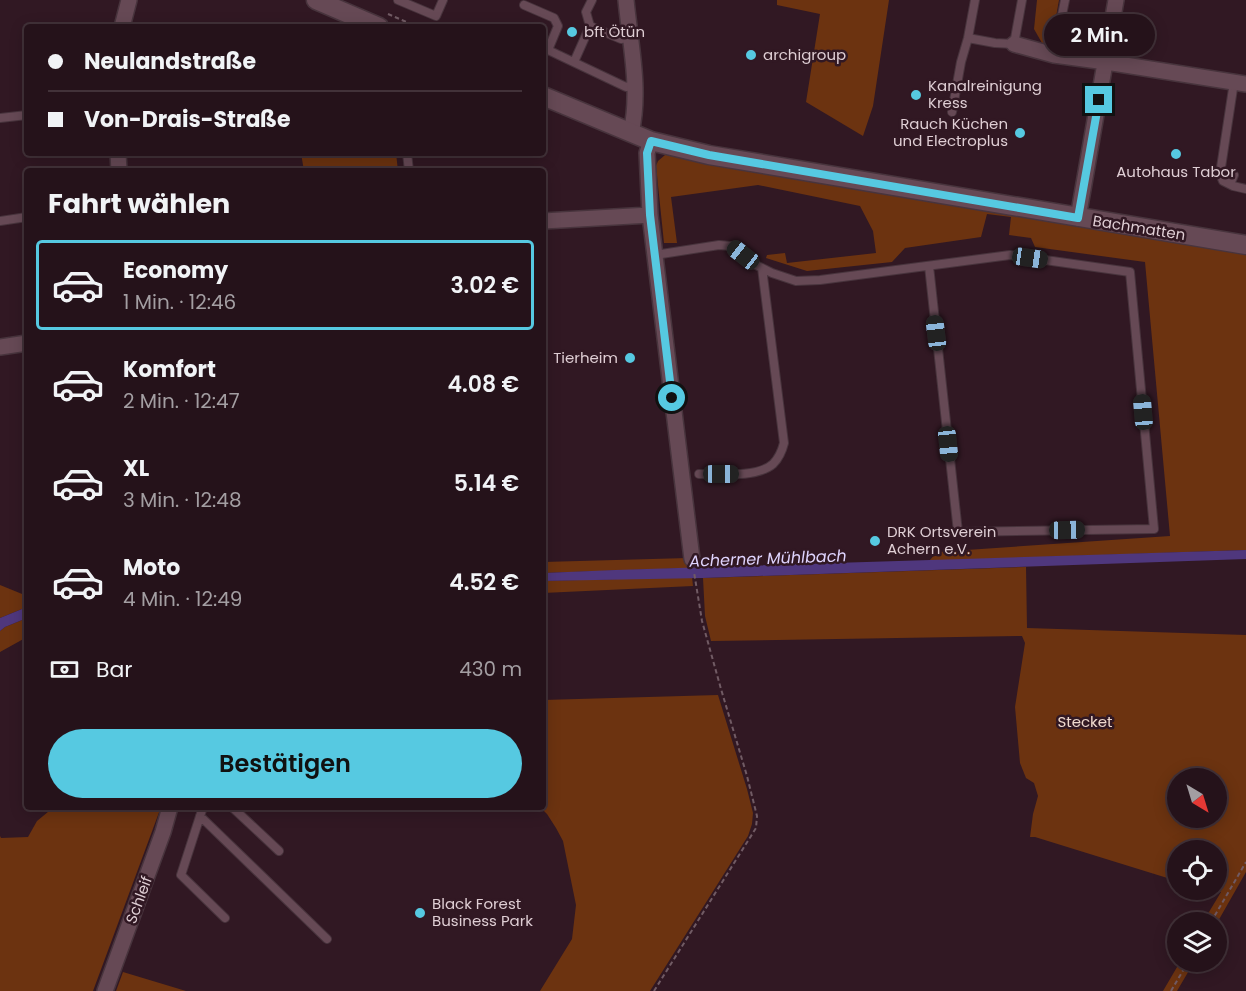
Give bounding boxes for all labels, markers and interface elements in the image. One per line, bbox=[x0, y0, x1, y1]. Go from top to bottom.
callout: 2 Min. bbox=[1044, 13, 1154, 55]
place label: bft Ötün bbox=[584, 21, 645, 42]
text: 2 Min. bbox=[1070, 21, 1129, 49]
marker: bft Ötün bbox=[565, 25, 579, 39]
place label: archigroup bbox=[763, 44, 846, 65]
text: Neulandstraße bbox=[84, 46, 256, 77]
marker: archigroup bbox=[744, 48, 758, 62]
place label: Kanalreinigung Kress bbox=[928, 75, 1042, 113]
route end bbox=[1085, 86, 1112, 113]
marker: Kanalreinigung Kress bbox=[909, 88, 923, 102]
text: Von-Drais-Straße bbox=[84, 104, 291, 135]
place label: Rauch Küchen und Electroplus bbox=[893, 113, 1008, 151]
marker: Rauch Küchen und Electroplus bbox=[1013, 126, 1027, 140]
marker: Autohaus Tabor bbox=[1169, 147, 1183, 161]
place label: Autohaus Tabor bbox=[1116, 161, 1236, 182]
text: Fahrt wählen bbox=[48, 185, 230, 222]
street label: Bachmatten bbox=[1091, 210, 1187, 245]
car bbox=[723, 237, 763, 273]
car bbox=[1011, 247, 1049, 269]
text: Economy bbox=[123, 255, 228, 286]
icon: car bbox=[51, 258, 105, 312]
text: 3.02 € bbox=[450, 270, 519, 301]
text: 1 Min. · 12:46 bbox=[123, 288, 236, 316]
car bbox=[925, 314, 947, 352]
place label: Tierheim bbox=[553, 347, 618, 368]
marker: Tierheim bbox=[623, 351, 637, 365]
text: Komfort bbox=[123, 354, 216, 385]
icon: car bbox=[51, 357, 105, 411]
text: 4.08 € bbox=[448, 369, 519, 400]
route start bbox=[658, 384, 685, 411]
text: 2 Min. · 12:47 bbox=[123, 387, 240, 415]
car bbox=[1132, 393, 1154, 431]
car bbox=[937, 425, 959, 463]
text: XL bbox=[123, 453, 149, 484]
icon: car bbox=[51, 456, 105, 510]
car bbox=[703, 465, 739, 483]
text: 5.14 € bbox=[454, 468, 519, 499]
text: 3 Min. · 12:48 bbox=[123, 486, 242, 514]
place label: DRK Ortsverein Achern e.V. bbox=[887, 521, 996, 559]
car bbox=[1049, 521, 1085, 539]
marker: DRK Ortsverein Achern e.V. bbox=[868, 534, 882, 548]
water label: Acherner Mühlbach bbox=[688, 544, 847, 573]
text: Moto bbox=[123, 552, 180, 583]
icon: car bbox=[51, 555, 105, 609]
text: 4.52 € bbox=[449, 567, 519, 598]
text: 4 Min. · 12:49 bbox=[123, 585, 242, 613]
icon: cash bbox=[48, 653, 81, 686]
text: Bar bbox=[96, 654, 133, 685]
text: 430 m bbox=[459, 655, 522, 683]
park label: Stecket bbox=[1057, 711, 1113, 732]
button: Bestätigen bbox=[48, 729, 522, 798]
north arrow bbox=[1167, 768, 1227, 828]
map controls bbox=[1167, 768, 1227, 972]
button: locate bbox=[1167, 840, 1227, 900]
street label: Schleif bbox=[120, 873, 157, 927]
place label: Black Forest Business Park bbox=[432, 893, 533, 931]
marker: Black Forest Business Park bbox=[413, 906, 427, 920]
button: layers bbox=[1167, 912, 1227, 972]

